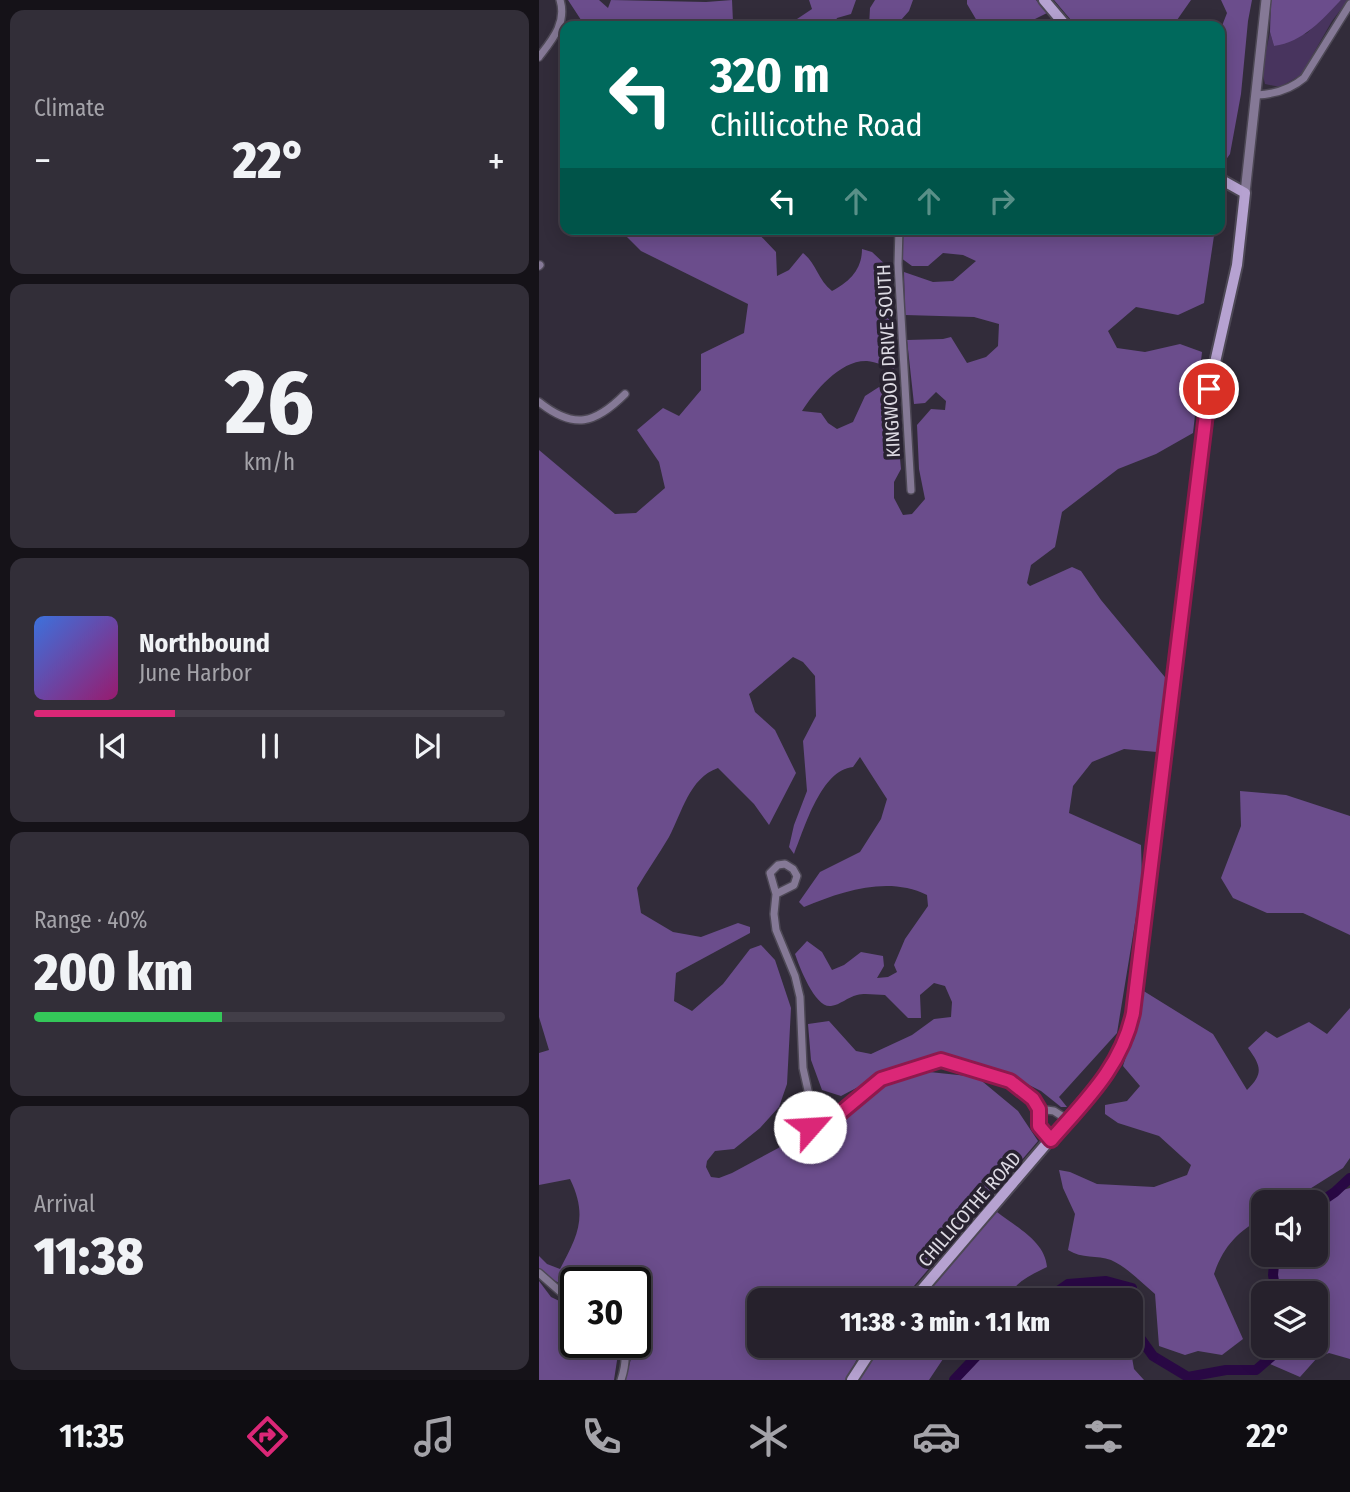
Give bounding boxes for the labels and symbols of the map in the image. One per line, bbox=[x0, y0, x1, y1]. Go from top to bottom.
street label: KINGWOOD DRIVE SOUTH bbox=[872, 264, 905, 458]
pin bbox=[1179, 359, 1239, 419]
position arrow bbox=[773, 1090, 847, 1164]
street label: CHILLICOTHE ROAD bbox=[913, 1147, 1026, 1272]
speed limit sign: 30 bbox=[560, 1267, 651, 1358]

